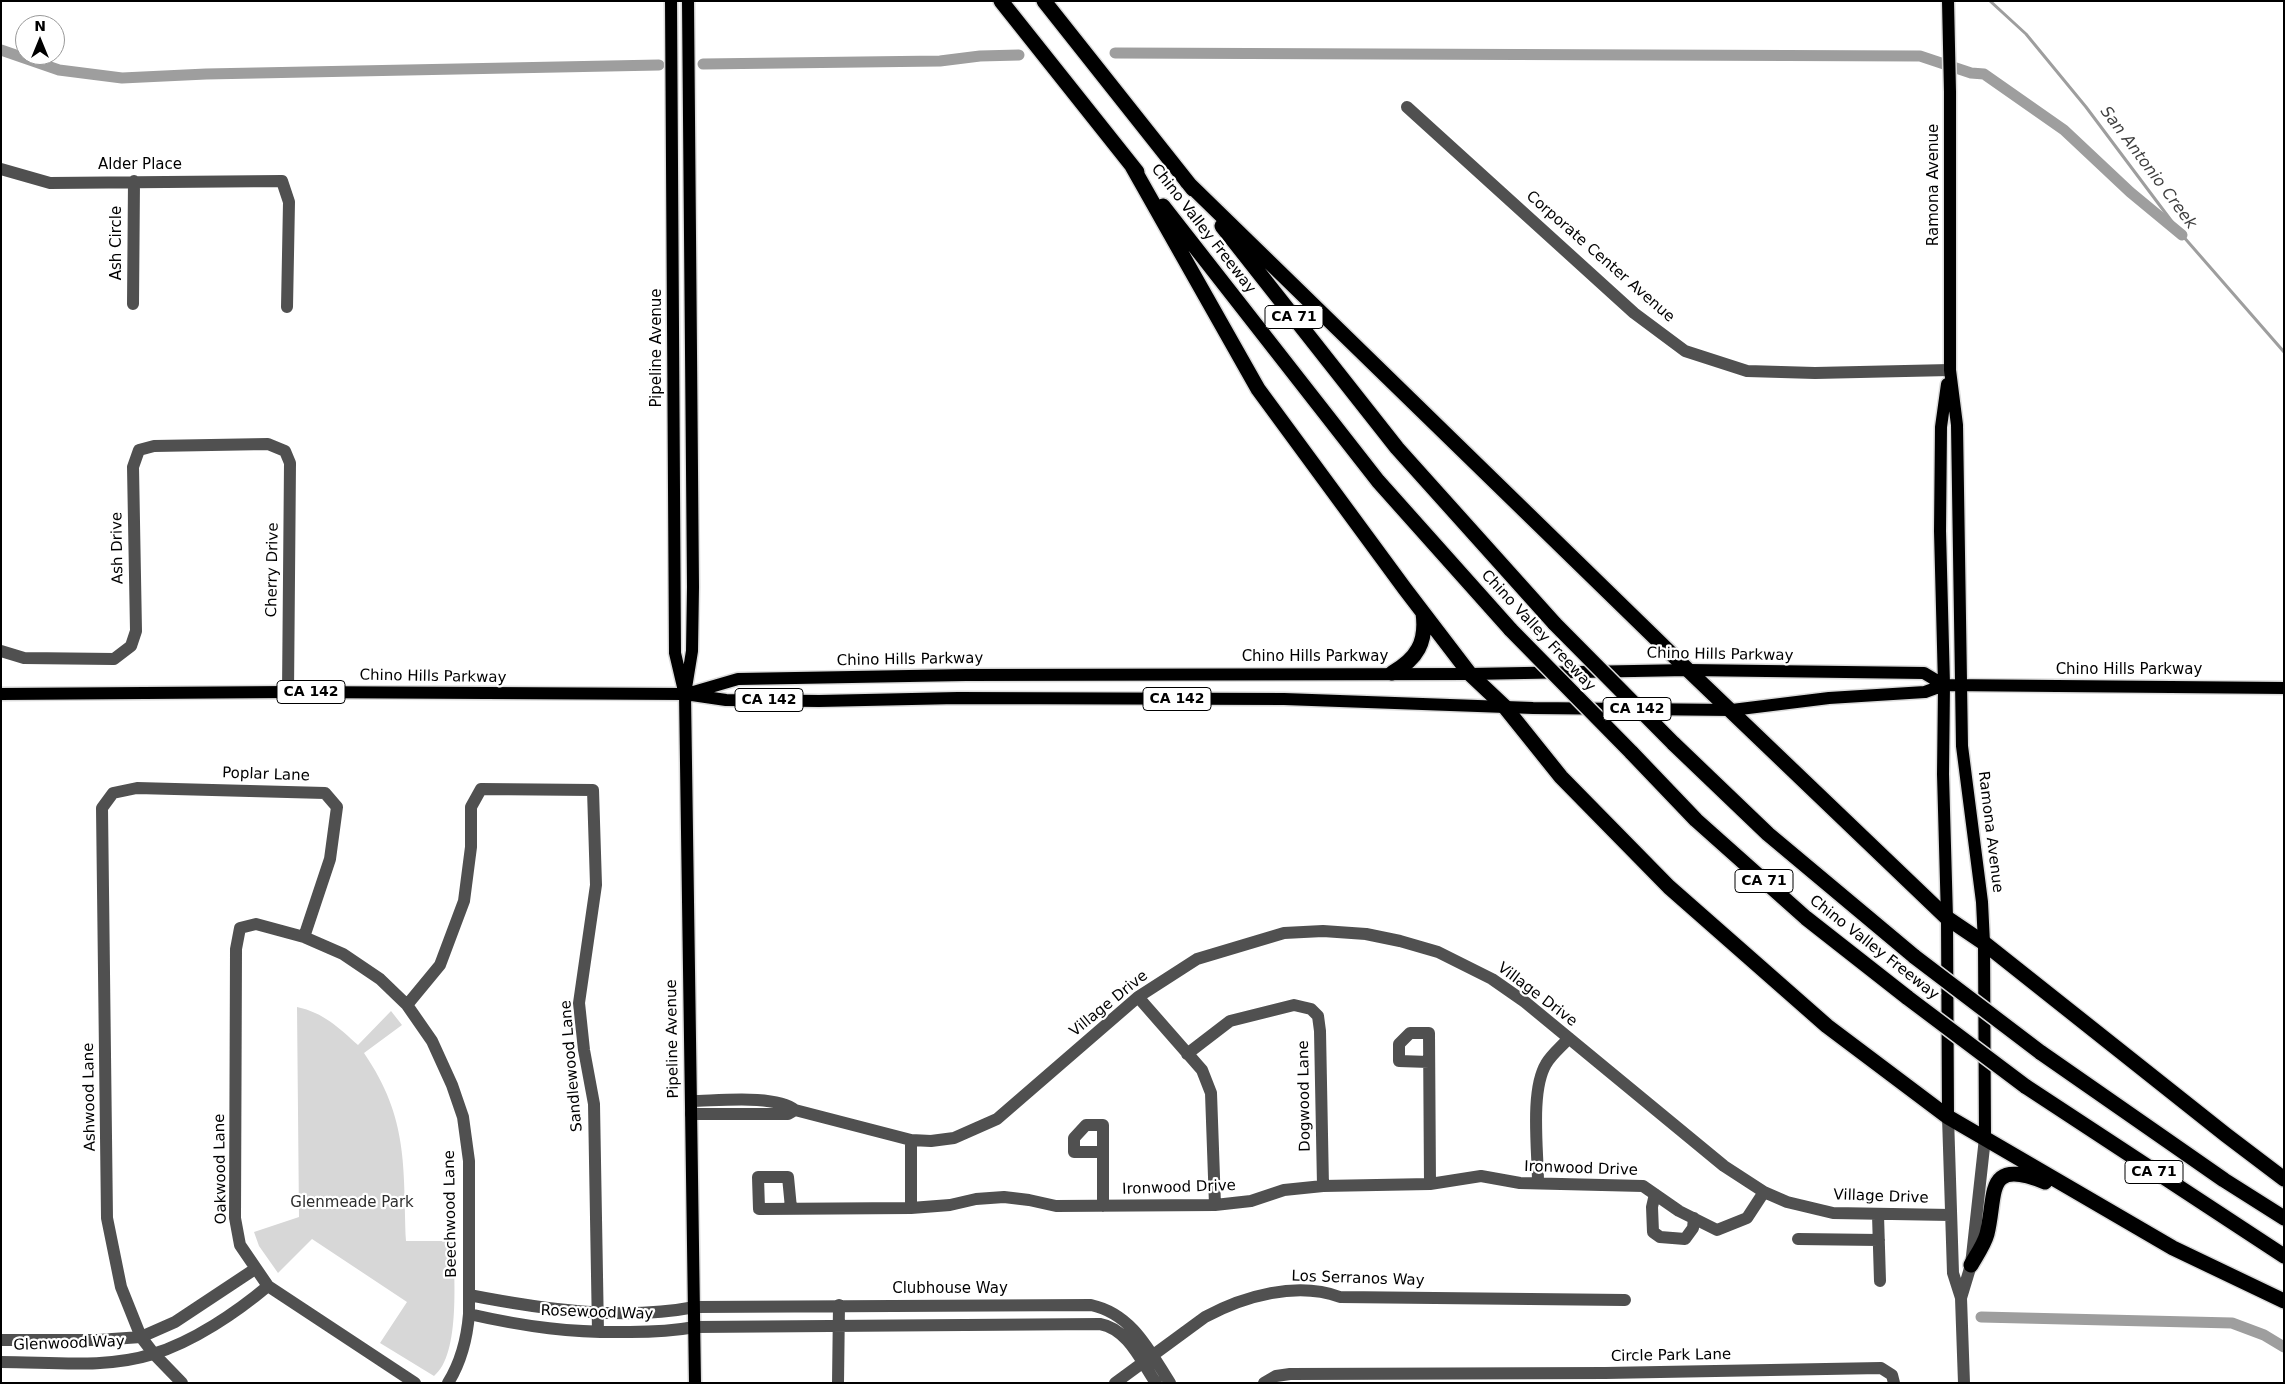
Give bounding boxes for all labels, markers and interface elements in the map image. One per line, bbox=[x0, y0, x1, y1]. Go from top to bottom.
north arrow bbox=[15, 15, 65, 65]
text: N bbox=[34, 18, 46, 34]
water label: San Antonio Creek bbox=[2096, 103, 2200, 233]
street label: Ramona Avenue bbox=[1925, 124, 1943, 246]
street label: Alder Place bbox=[98, 156, 182, 174]
street label: Chino Valley Freeway bbox=[1147, 161, 1259, 297]
street label: Corporate Center Avenue bbox=[1522, 188, 1678, 326]
street label: Ash Circle bbox=[108, 206, 126, 280]
street label: Pipeline Avenue bbox=[648, 288, 666, 408]
road number: CA 71 bbox=[1265, 306, 1323, 328]
street label: Ash Drive bbox=[108, 512, 128, 584]
street label: Cherry Drive bbox=[263, 522, 283, 618]
street label: Chino Valley Freeway bbox=[1477, 567, 1599, 695]
street label: Chino Hills Parkway bbox=[1646, 645, 1794, 665]
street label: Chino Hills Parkway bbox=[1242, 648, 1388, 666]
street label: Chino Hills Parkway bbox=[836, 650, 984, 670]
street label: Chino Hills Parkway bbox=[2056, 661, 2202, 679]
street label: Chino Hills Parkway bbox=[359, 667, 507, 687]
road number: CA 142 bbox=[277, 680, 345, 704]
road number: CA 142 bbox=[735, 688, 803, 712]
road number: CA 142 bbox=[1143, 688, 1211, 711]
road number: CA 142 bbox=[1603, 698, 1671, 721]
street label: Poplar Lane bbox=[222, 764, 310, 786]
street label: Ramona Avenue bbox=[1974, 770, 2006, 894]
road number: CA 71 bbox=[1735, 869, 1793, 892]
street label: Chino Valley Freeway bbox=[1806, 892, 1942, 1004]
street label: Village Drive bbox=[1494, 959, 1580, 1031]
street label: Village Drive bbox=[1066, 967, 1152, 1041]
street label: Pipeline Avenue bbox=[663, 979, 683, 1099]
street label: Sandlewood Lane bbox=[557, 999, 587, 1133]
street label: Dogwood Lane bbox=[1295, 1040, 1315, 1152]
street label: Ashwood Lane bbox=[80, 1042, 100, 1152]
street label: Oakwood Lane bbox=[211, 1113, 231, 1225]
street label: Beechwood Lane bbox=[441, 1150, 461, 1278]
street label: Ironwood Drive bbox=[1524, 1158, 1638, 1180]
road number: CA 71 bbox=[2125, 1160, 2183, 1184]
street label: Ironwood Drive bbox=[1122, 1177, 1236, 1199]
street label: Village Drive bbox=[1833, 1186, 1929, 1208]
park label: Glenmeade Park bbox=[290, 1194, 414, 1212]
street label: Los Serranos Way bbox=[1291, 1268, 1425, 1290]
street label: Clubhouse Way bbox=[892, 1280, 1008, 1298]
street label: Rosewood Way bbox=[540, 1302, 654, 1324]
street label: Glenwood Way bbox=[13, 1333, 125, 1355]
street label: Circle Park Lane bbox=[1611, 1346, 1731, 1366]

